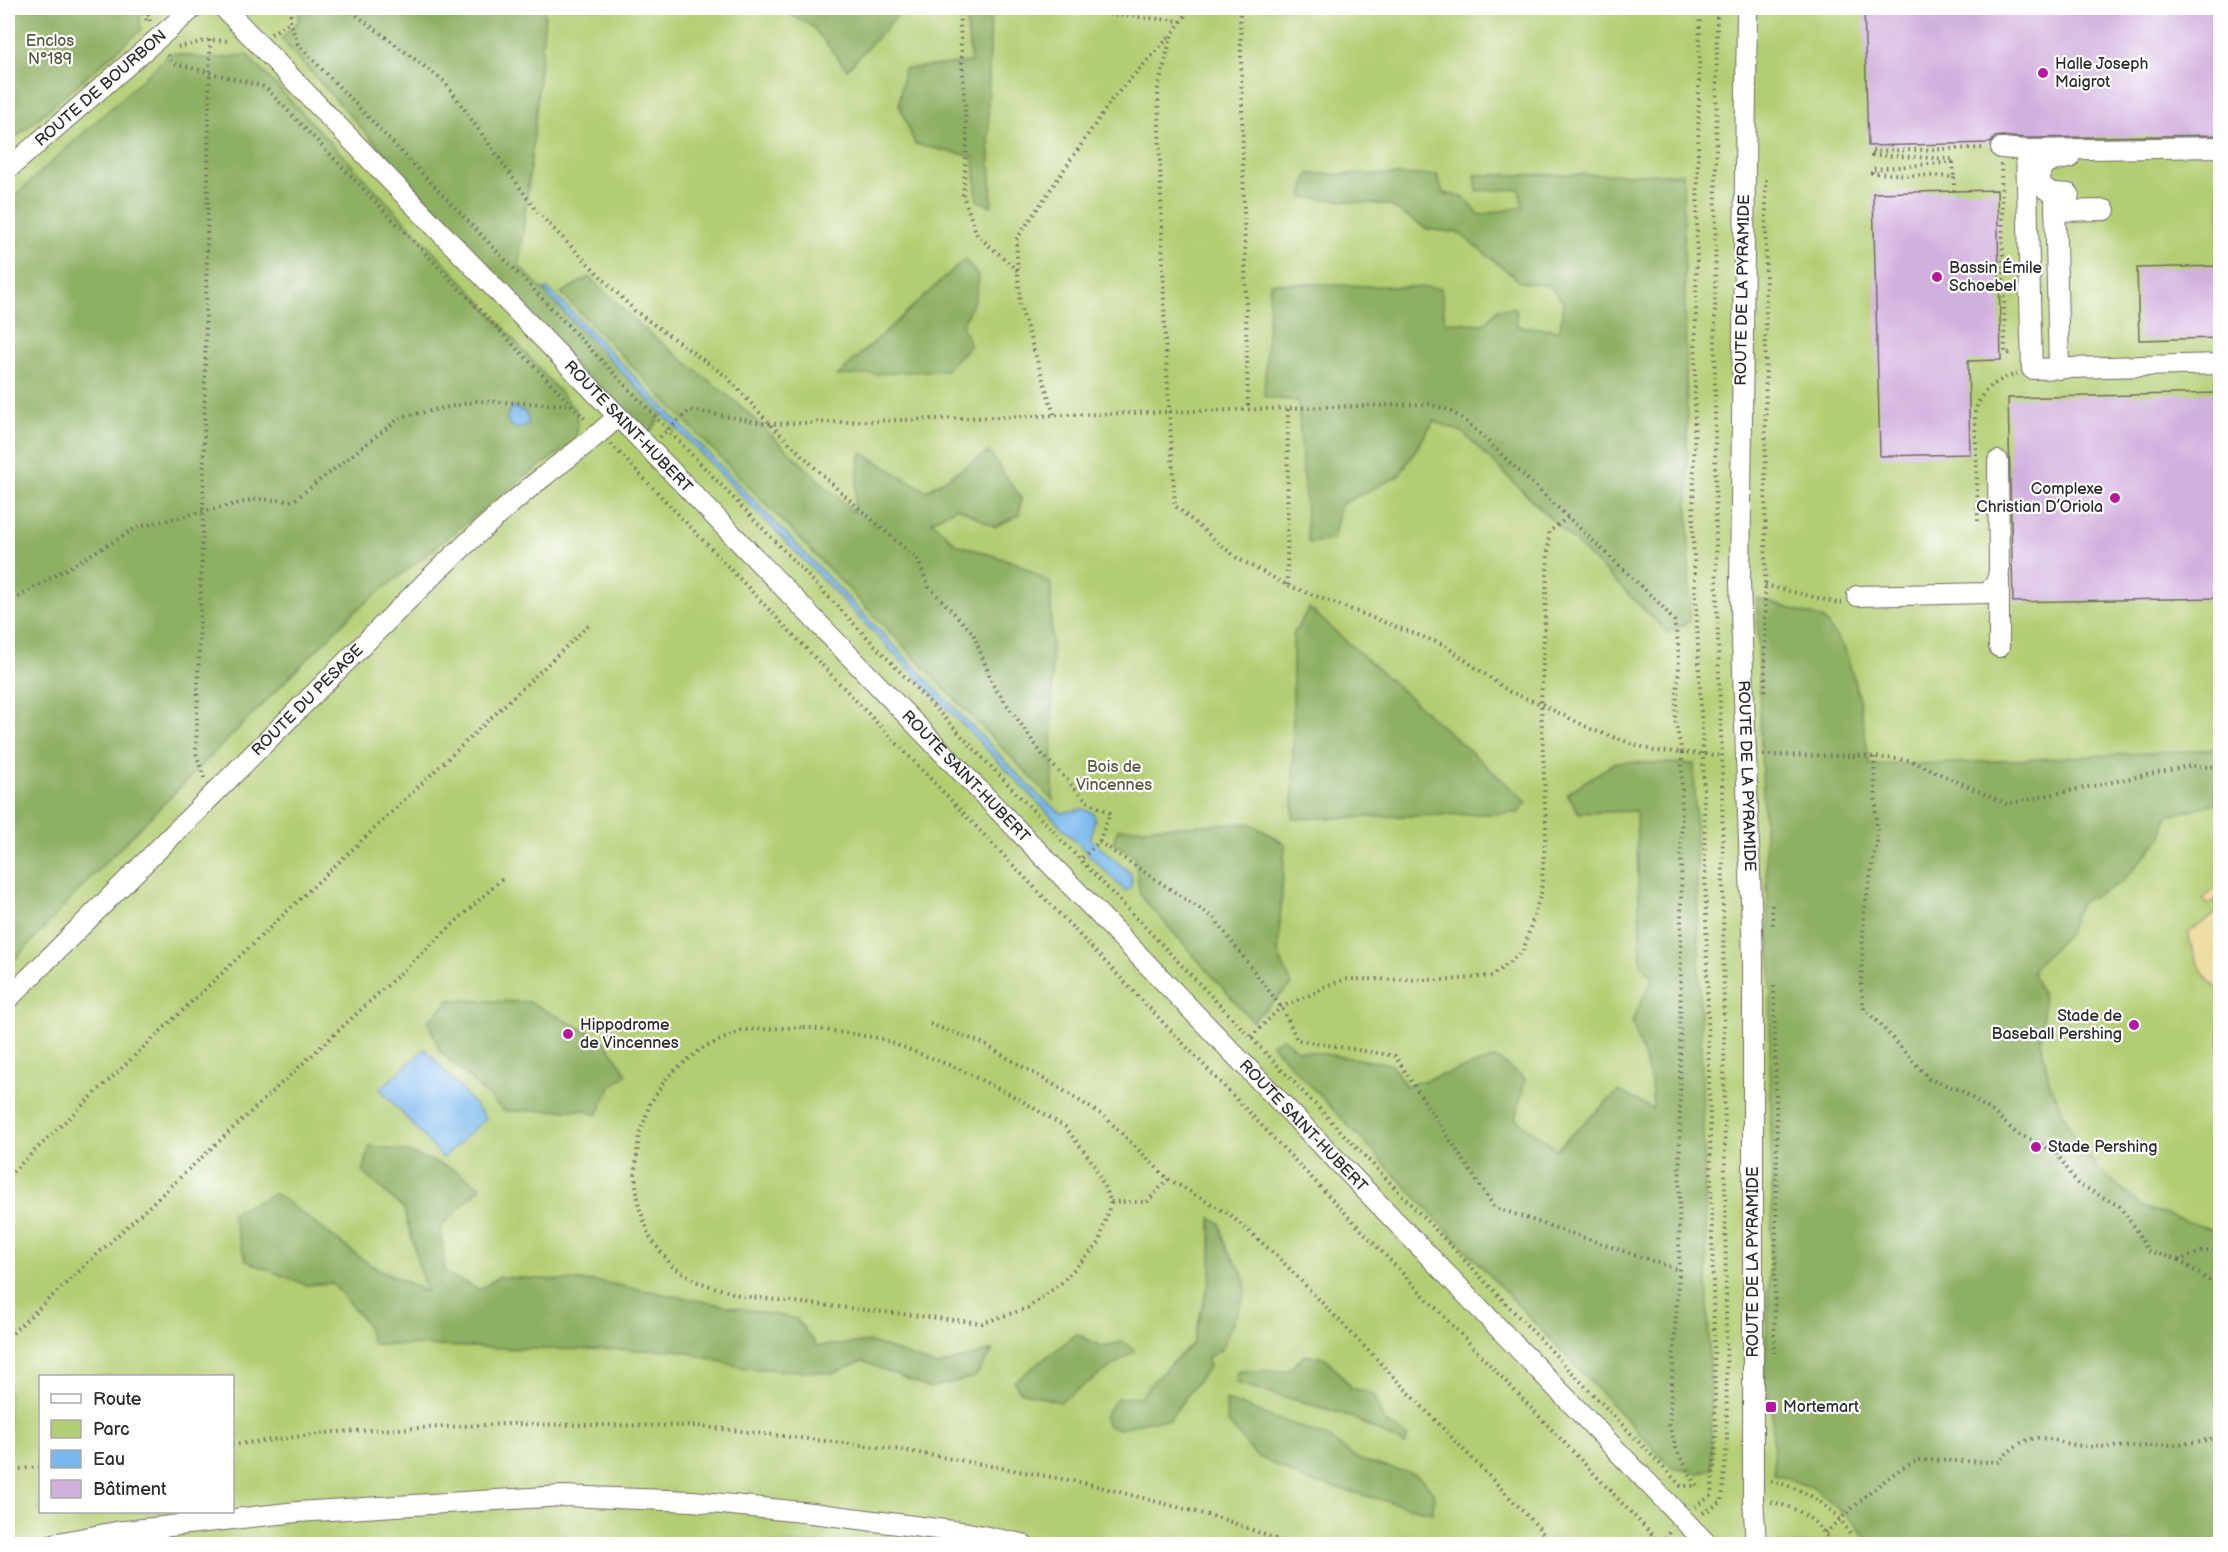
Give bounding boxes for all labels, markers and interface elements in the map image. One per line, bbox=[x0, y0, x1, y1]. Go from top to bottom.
street label: ROUTE DE BOURBON bbox=[31, 26, 170, 151]
park label: Enclos N°189 bbox=[26, 32, 74, 69]
place label: Halle Joseph Maigrot bbox=[2055, 55, 2149, 92]
marker: Halle Joseph Maigrot bbox=[2036, 66, 2050, 80]
street label: ROUTE DE LA PYRAMIDE bbox=[1732, 194, 1754, 386]
place label: Bassin Émile Schoebel bbox=[1949, 257, 2043, 296]
marker: Bassin Émile Schoebel bbox=[1930, 270, 1944, 284]
street label: ROUTE SAINT-HUBERT bbox=[560, 357, 697, 497]
place label: Complexe Christian D’Oriola bbox=[1976, 480, 2104, 517]
marker: Complexe Christian D’Oriola bbox=[2108, 491, 2122, 505]
street label: ROUTE DU PESAGE bbox=[248, 641, 367, 760]
street label: ROUTE DE LA PYRAMIDE bbox=[1734, 680, 1759, 872]
street label: ROUTE SAINT-HUBERT bbox=[898, 706, 1034, 847]
park label: Bois de Vincennes bbox=[1076, 758, 1152, 795]
place label: Stade de Baseball Pershing bbox=[1992, 1007, 2122, 1044]
place label: Hippodrome de Vincennes bbox=[580, 1016, 679, 1053]
marker: Stade de Baseball Pershing bbox=[2127, 1018, 2141, 1032]
marker: Hippodrome de Vincennes bbox=[561, 1027, 575, 1041]
street label: ROUTE SAINT-HUBERT bbox=[1235, 1056, 1372, 1196]
place label: Stade Pershing bbox=[2048, 1138, 2158, 1157]
marker: Stade Pershing bbox=[2029, 1140, 2043, 1154]
street label: ROUTE DE LA PYRAMIDE bbox=[1744, 1166, 1763, 1358]
legend bbox=[39, 1375, 234, 1513]
text: Route bbox=[93, 1389, 142, 1410]
place label: Mortemart bbox=[1783, 1398, 1859, 1417]
marker: Mortemart bbox=[1764, 1400, 1778, 1414]
text: Parc bbox=[93, 1419, 130, 1440]
text: Eau bbox=[93, 1449, 125, 1470]
text: Bâtiment bbox=[93, 1479, 167, 1500]

